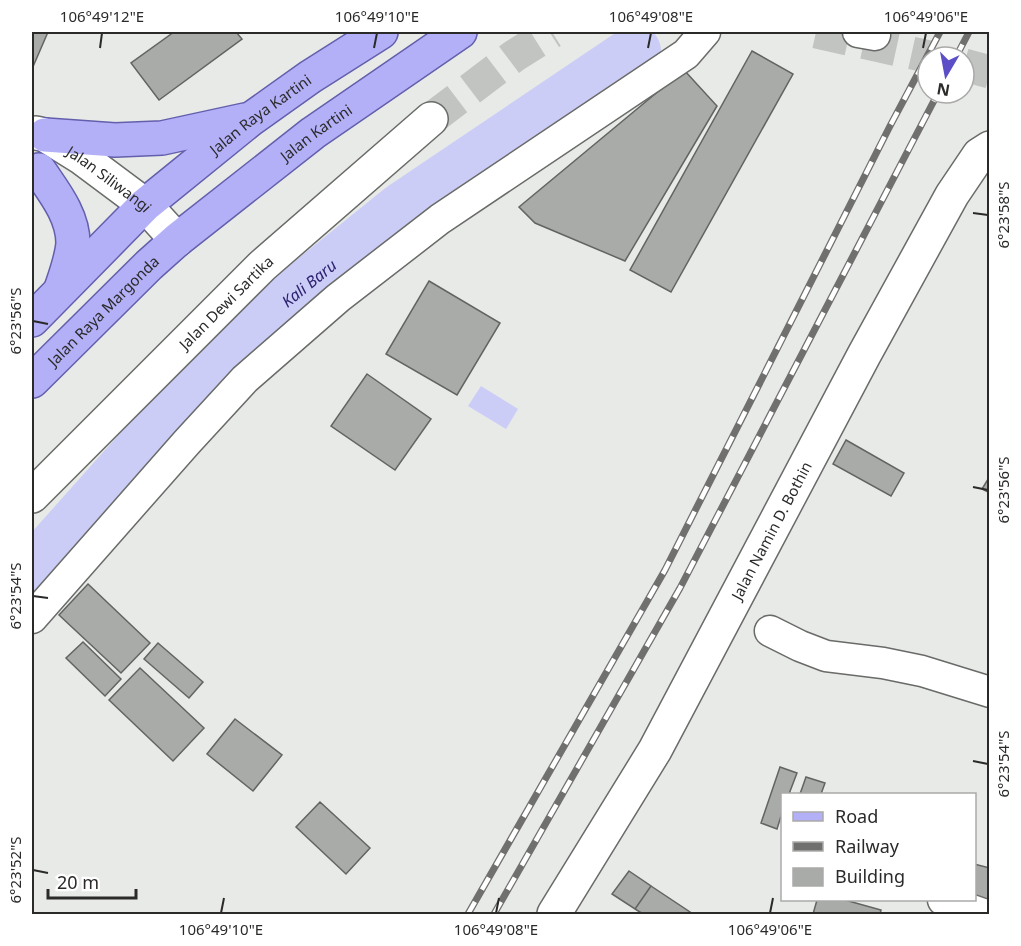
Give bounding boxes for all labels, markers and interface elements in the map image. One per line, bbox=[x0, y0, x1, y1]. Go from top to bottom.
text: 106°49'12"E bbox=[60, 6, 144, 26]
text: 106°49'10"E bbox=[335, 6, 419, 26]
text: 106°49'08"E bbox=[609, 6, 693, 26]
text: 106°49'06"E bbox=[884, 6, 968, 26]
north arrow bbox=[916, 45, 976, 105]
street label: Jalan Raya Kartini bbox=[204, 69, 315, 160]
text: N bbox=[935, 78, 952, 102]
street label: Jalan Kartini bbox=[274, 99, 356, 167]
street label: Jalan Siliwangi bbox=[61, 140, 156, 216]
text: 6°23'58"S bbox=[993, 181, 1013, 249]
street label: Jalan Raya Margonda bbox=[42, 251, 163, 372]
street label: Jalan Dewi Sartika bbox=[173, 251, 277, 355]
water label: Kali Baru bbox=[277, 254, 341, 312]
text: 6°23'56"S bbox=[5, 287, 25, 355]
text: 6°23'56"S bbox=[993, 456, 1013, 524]
street label: Jalan Namin D. Bothin bbox=[725, 458, 816, 605]
text: 6°23'54"S bbox=[5, 562, 25, 630]
text: 6°23'54"S bbox=[993, 730, 1013, 798]
legend bbox=[781, 793, 976, 901]
text: Road bbox=[835, 804, 878, 828]
text: Railway bbox=[835, 834, 900, 858]
text: 6°23'52"S bbox=[5, 836, 25, 904]
scale bar bbox=[48, 862, 136, 900]
text: Building bbox=[835, 864, 905, 888]
text: 20 m bbox=[57, 870, 99, 894]
text: 106°49'10"E bbox=[179, 919, 263, 939]
text: 106°49'08"E bbox=[454, 919, 538, 939]
text: 106°49'06"E bbox=[728, 919, 812, 939]

